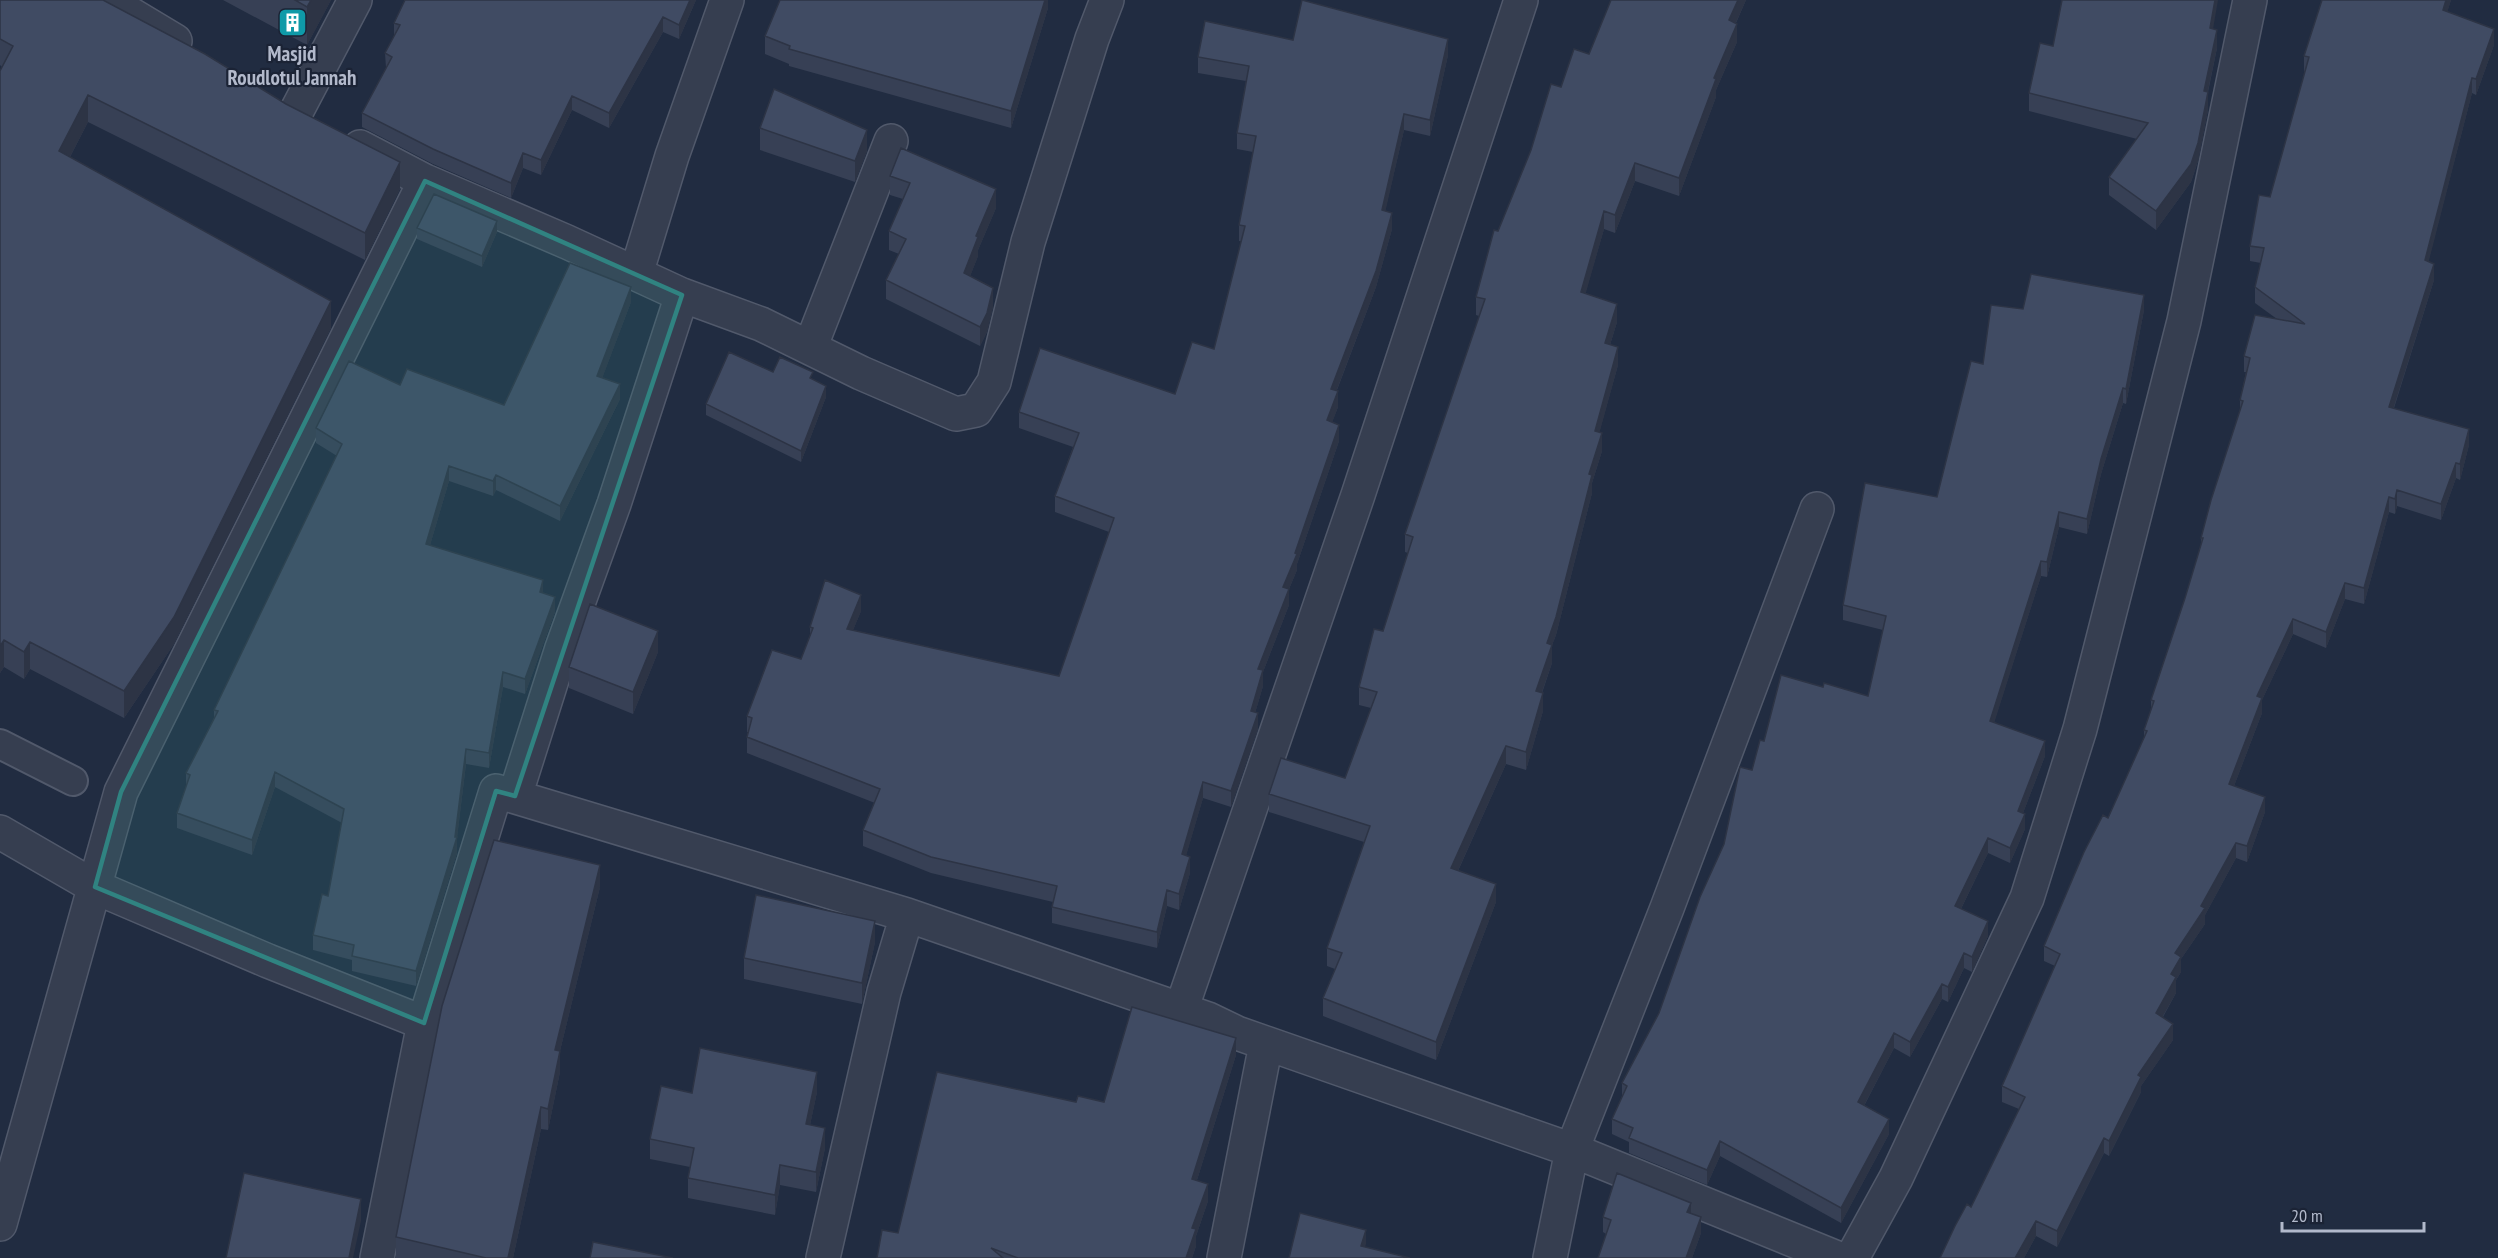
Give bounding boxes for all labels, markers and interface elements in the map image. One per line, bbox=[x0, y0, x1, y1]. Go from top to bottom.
building icon: Masjid Roudlotul Jannah bbox=[276, 6, 308, 38]
place label: Masjid Roudlotul Jannah bbox=[228, 40, 356, 91]
scale bar bbox=[2282, 1195, 2424, 1233]
text: 20 m bbox=[2291, 1204, 2323, 1227]

